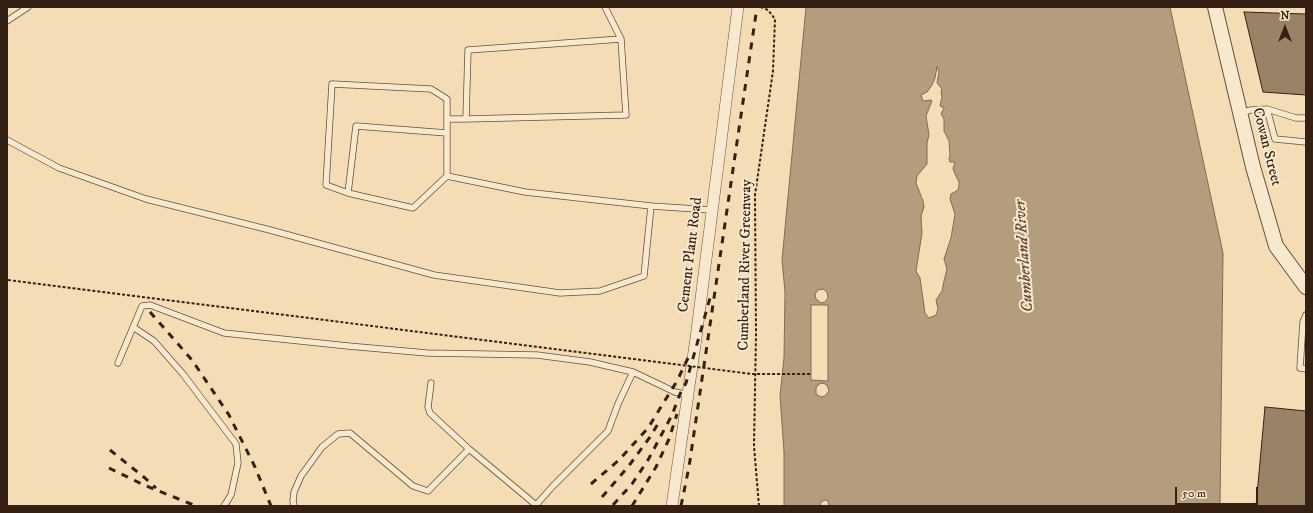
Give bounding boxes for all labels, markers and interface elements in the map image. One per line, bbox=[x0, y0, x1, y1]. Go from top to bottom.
north arrow bbox=[1265, 8, 1305, 48]
text: N bbox=[1280, 9, 1290, 23]
street label: Cowan Street bbox=[1248, 106, 1284, 188]
street label: Cumberland River Greenway bbox=[736, 179, 756, 351]
street label: Cement Plant Road bbox=[675, 196, 707, 314]
water label: Cumberland River bbox=[1011, 199, 1039, 313]
scale bar bbox=[1177, 479, 1260, 505]
text: 50 m bbox=[1182, 486, 1206, 501]

